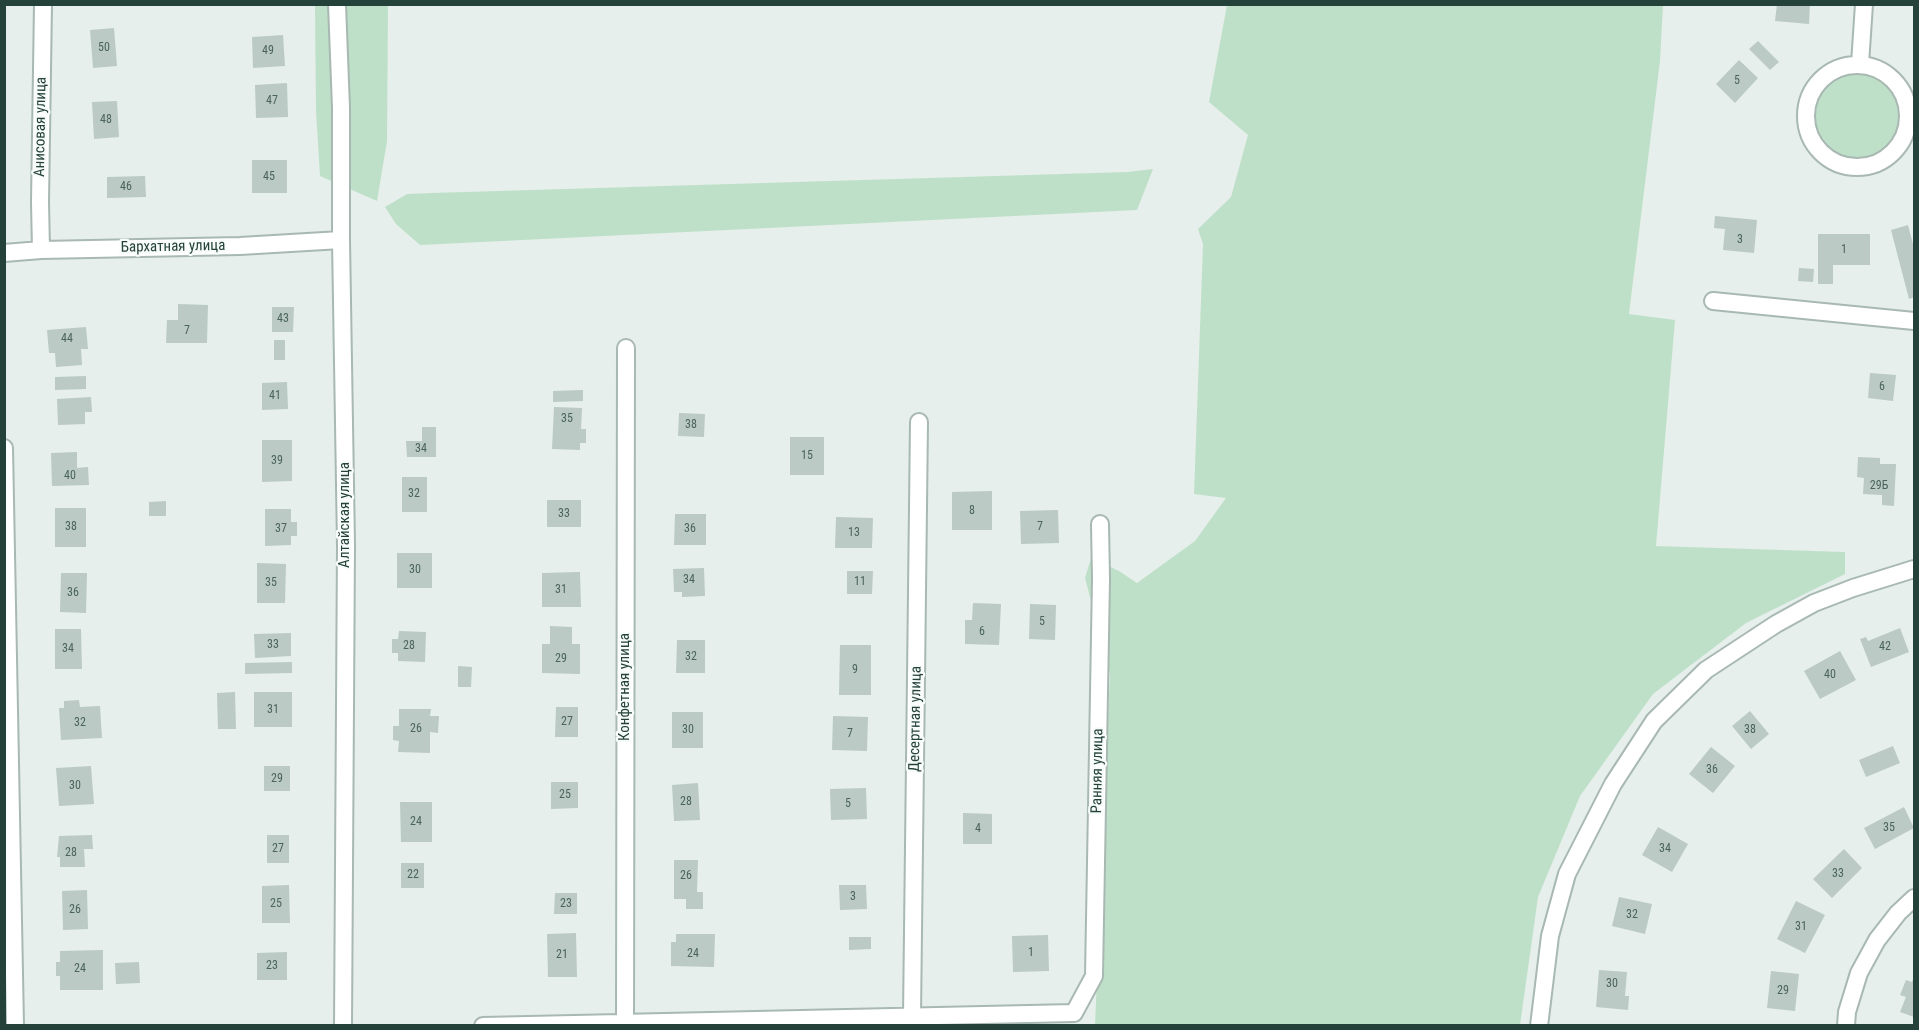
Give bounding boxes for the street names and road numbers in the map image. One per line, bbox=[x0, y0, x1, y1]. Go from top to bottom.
street label: Анисовая улица bbox=[31, 77, 51, 177]
street label: Бархатная улица bbox=[121, 237, 225, 257]
street label: Алтайская улица bbox=[336, 462, 354, 568]
street label: Конфетная улица bbox=[616, 633, 634, 741]
street label: Десертная улица bbox=[906, 666, 926, 772]
street label: Ранняя улица bbox=[1088, 728, 1108, 814]

